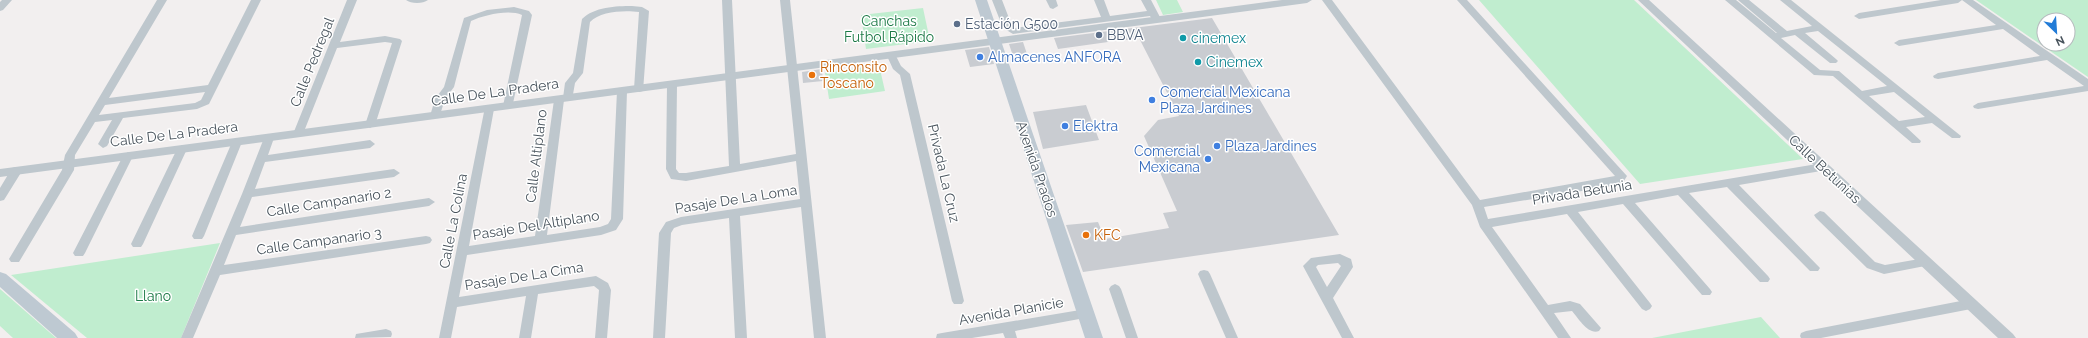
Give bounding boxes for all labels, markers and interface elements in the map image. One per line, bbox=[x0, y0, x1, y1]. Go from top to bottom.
north arrow bbox=[2036, 12, 2076, 52]
park label: Canchas Futbol Rápido bbox=[844, 13, 934, 45]
street label: Calle Pedregal bbox=[287, 15, 337, 109]
place label: Estación G500 bbox=[965, 16, 1058, 32]
marker: Estación G500 bbox=[952, 19, 962, 29]
place label: BBVA bbox=[1107, 27, 1144, 43]
marker: BBVA bbox=[1094, 30, 1104, 40]
place label: cinemex bbox=[1191, 30, 1246, 46]
marker: cinemex bbox=[1178, 33, 1188, 43]
text: N bbox=[2053, 33, 2067, 48]
place label: Almacenes ANFORA bbox=[988, 49, 1122, 65]
marker: Almacenes ANFORA bbox=[975, 52, 985, 62]
place label: Cinemex bbox=[1206, 54, 1263, 70]
marker: Cinemex bbox=[1193, 57, 1203, 67]
place label: Rinconsito Toscano bbox=[820, 59, 887, 91]
marker: Rinconsito Toscano bbox=[807, 70, 817, 80]
street label: Calle De La Pradera bbox=[430, 75, 560, 109]
place label: Comercial Mexicana Plaza Jardines bbox=[1160, 84, 1290, 116]
marker: Comercial Mexicana Plaza Jardines bbox=[1147, 95, 1157, 105]
street label: Calle Altiplano bbox=[522, 108, 550, 204]
street label: Calle De La Pradera bbox=[109, 118, 239, 150]
place label: Elektra bbox=[1073, 118, 1118, 134]
street label: Avenida Prados bbox=[1013, 119, 1061, 219]
marker: Elektra bbox=[1060, 121, 1070, 131]
street label: Privada La Cruz bbox=[925, 122, 963, 224]
street label: Calle Betunias bbox=[1786, 132, 1865, 207]
place label: Plaza Jardines bbox=[1225, 138, 1317, 154]
marker: Plaza Jardines bbox=[1212, 141, 1222, 151]
place label: Comercial Mexicana bbox=[1134, 143, 1200, 175]
marker: Comercial Mexicana bbox=[1203, 154, 1213, 164]
street label: Calle La Colina bbox=[436, 172, 470, 270]
street label: Privada Betunia bbox=[1531, 176, 1633, 208]
street label: Pasaje De La Loma bbox=[674, 181, 798, 217]
street label: Calle Campanario 2 bbox=[266, 184, 392, 220]
street label: Pasaje Del Altiplano bbox=[472, 207, 600, 243]
street label: Calle Campanario 3 bbox=[255, 224, 383, 258]
place label: KFC bbox=[1094, 227, 1121, 243]
marker: KFC bbox=[1081, 230, 1091, 240]
street label: Pasaje De La Cima bbox=[464, 259, 584, 293]
park label: Llano bbox=[135, 288, 171, 304]
street label: Avenida Planicie bbox=[957, 294, 1065, 328]

